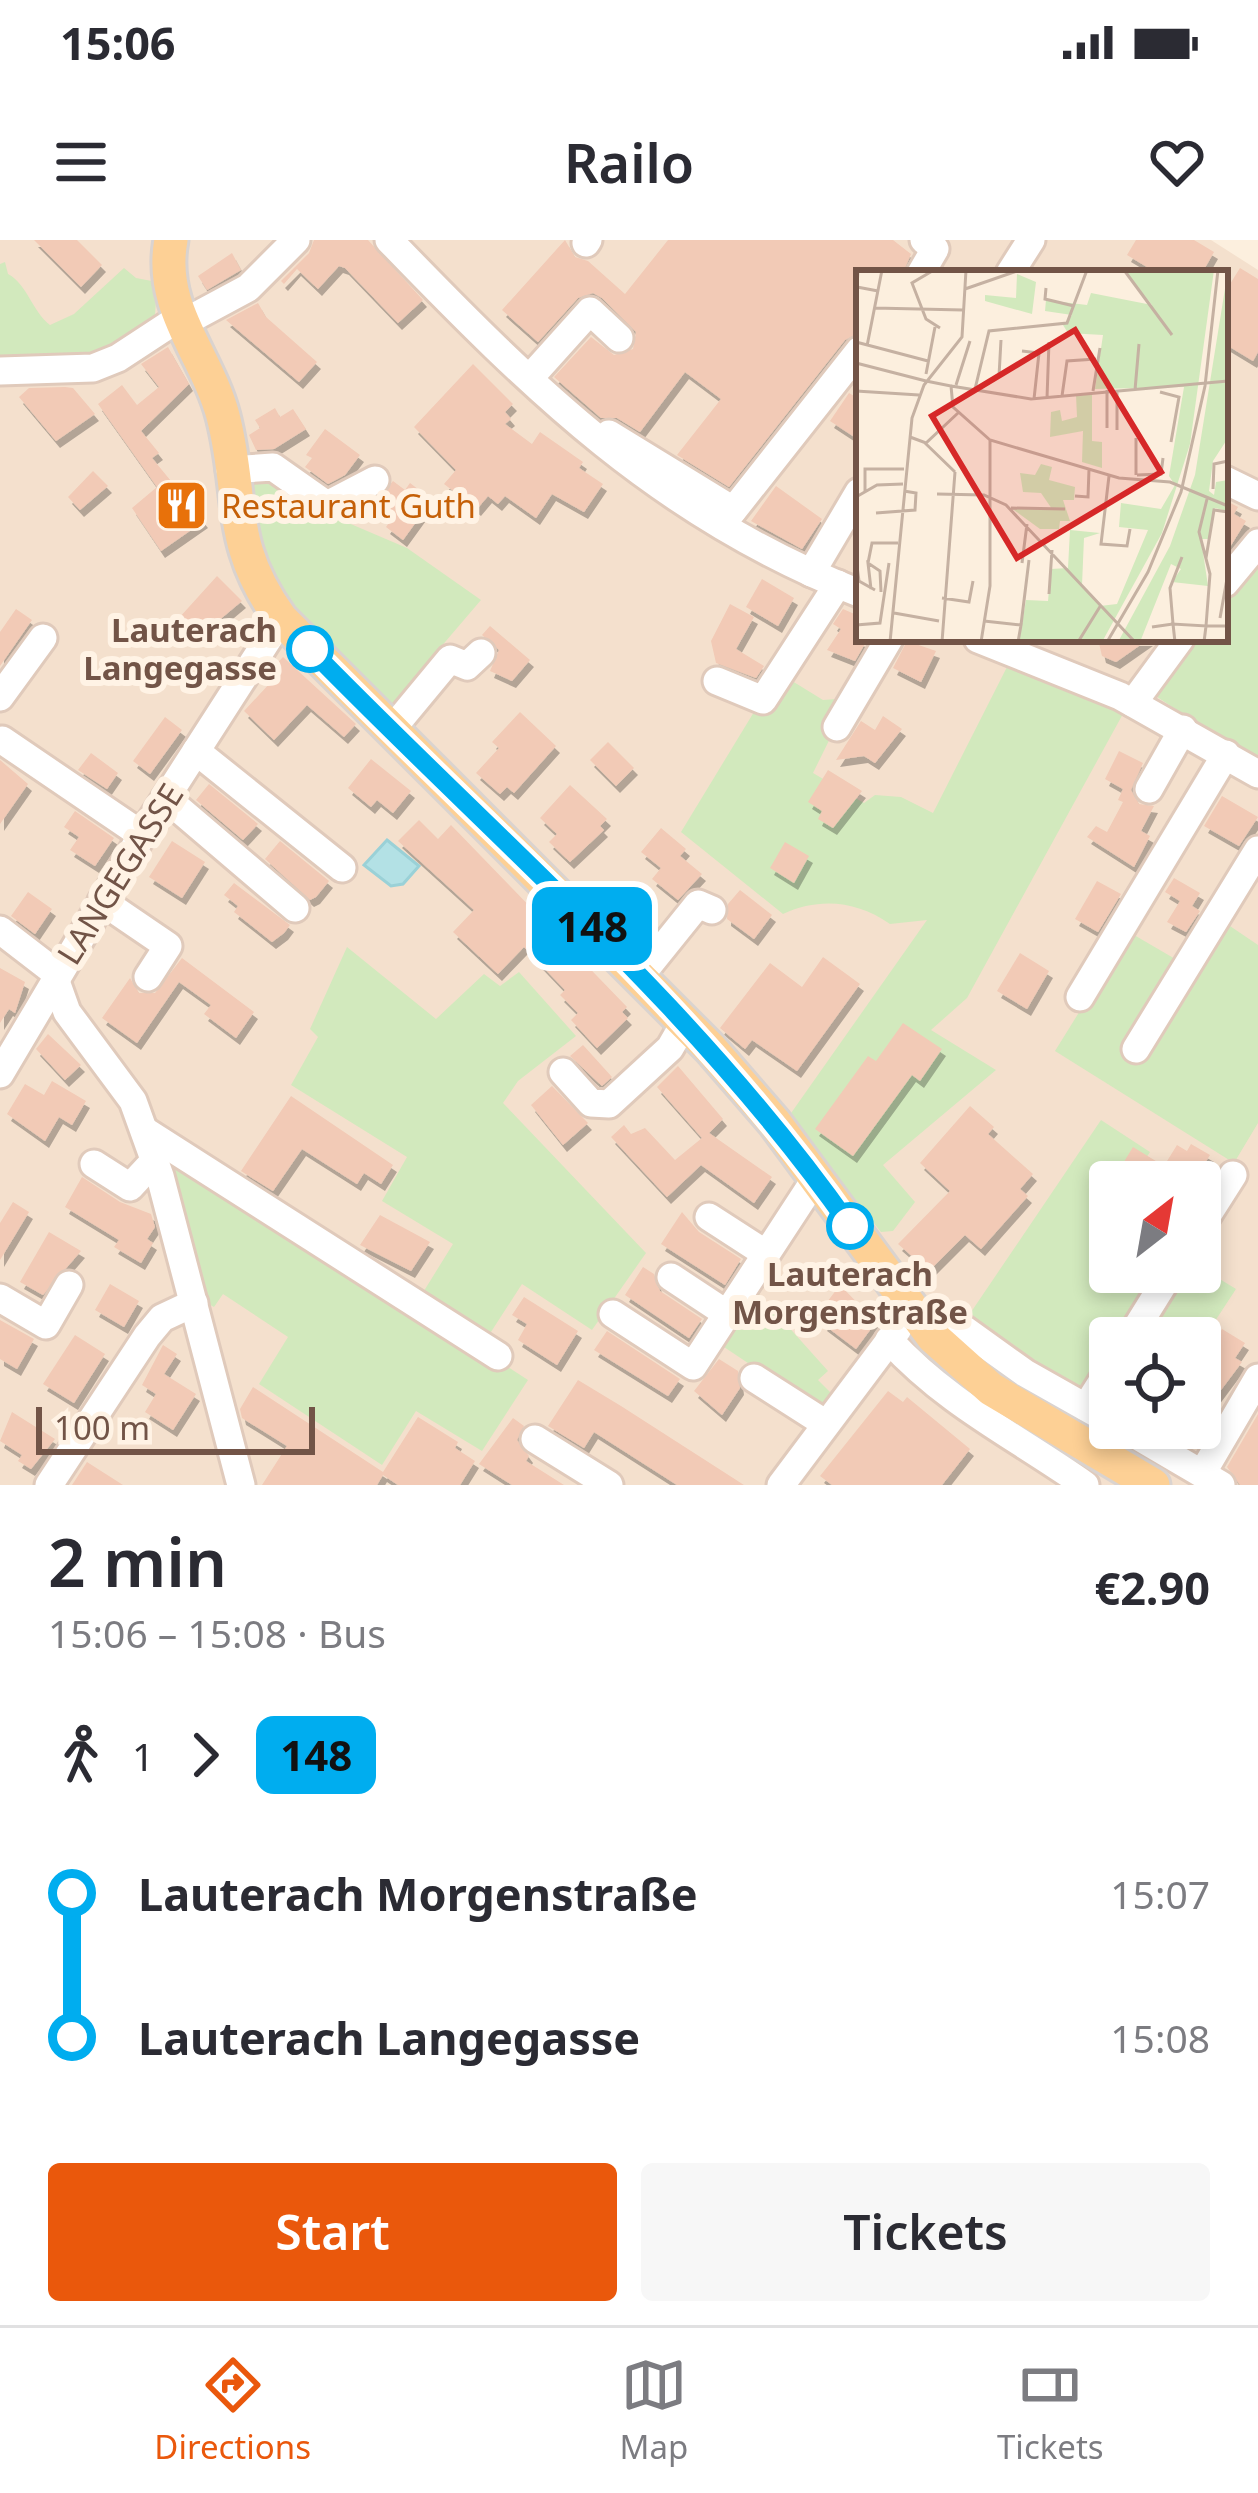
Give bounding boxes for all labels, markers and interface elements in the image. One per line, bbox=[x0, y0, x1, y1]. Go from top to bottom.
text: 15:06 bbox=[60, 12, 176, 73]
text: Railo bbox=[564, 125, 694, 199]
icon: menu bbox=[48, 129, 114, 195]
icon: heart bbox=[1144, 129, 1210, 195]
inset map bbox=[856, 270, 1228, 642]
restaurant icon: Restaurant Guth bbox=[154, 478, 210, 534]
place label: Restaurant Guth bbox=[221, 483, 476, 528]
place label: Lauterach Langegasse bbox=[83, 607, 277, 690]
marker: Lauterach Langegasse bbox=[288, 627, 332, 671]
street label: LANGEGASSE bbox=[46, 775, 193, 973]
line badge: 148 bbox=[523, 887, 661, 965]
text: 148 bbox=[556, 897, 628, 954]
north arrow bbox=[1089, 1161, 1221, 1293]
map controls bbox=[1089, 1161, 1221, 1449]
marker: Lauterach Morgenstraße bbox=[828, 1204, 872, 1248]
place label: Lauterach Morgenstraße bbox=[732, 1251, 968, 1334]
button: locate bbox=[1089, 1317, 1221, 1449]
scale bar bbox=[36, 1401, 315, 1454]
text: 100 m bbox=[54, 1405, 150, 1450]
text: 2 min bbox=[48, 1516, 227, 1606]
text: €2.90 bbox=[1094, 1557, 1210, 1618]
text: 15:06 – 15:08 · Bus bbox=[48, 1606, 386, 1659]
icon: walk bbox=[48, 1722, 114, 1788]
icon: forward bbox=[172, 1722, 238, 1788]
text: 148 bbox=[280, 1726, 352, 1783]
text: 1 bbox=[132, 1729, 154, 1782]
text: Lauterach Morgenstraße bbox=[138, 1863, 698, 1924]
text: 15:07 bbox=[1110, 1867, 1210, 1920]
text: Lauterach Langegasse bbox=[138, 2007, 640, 2068]
text: 15:08 bbox=[1110, 2011, 1210, 2064]
button: Start bbox=[48, 2163, 617, 2301]
button: Tickets bbox=[641, 2163, 1210, 2301]
tab: Directions bbox=[154, 2352, 311, 2469]
tab: Map bbox=[620, 2352, 688, 2469]
tab: Tickets bbox=[997, 2352, 1104, 2469]

